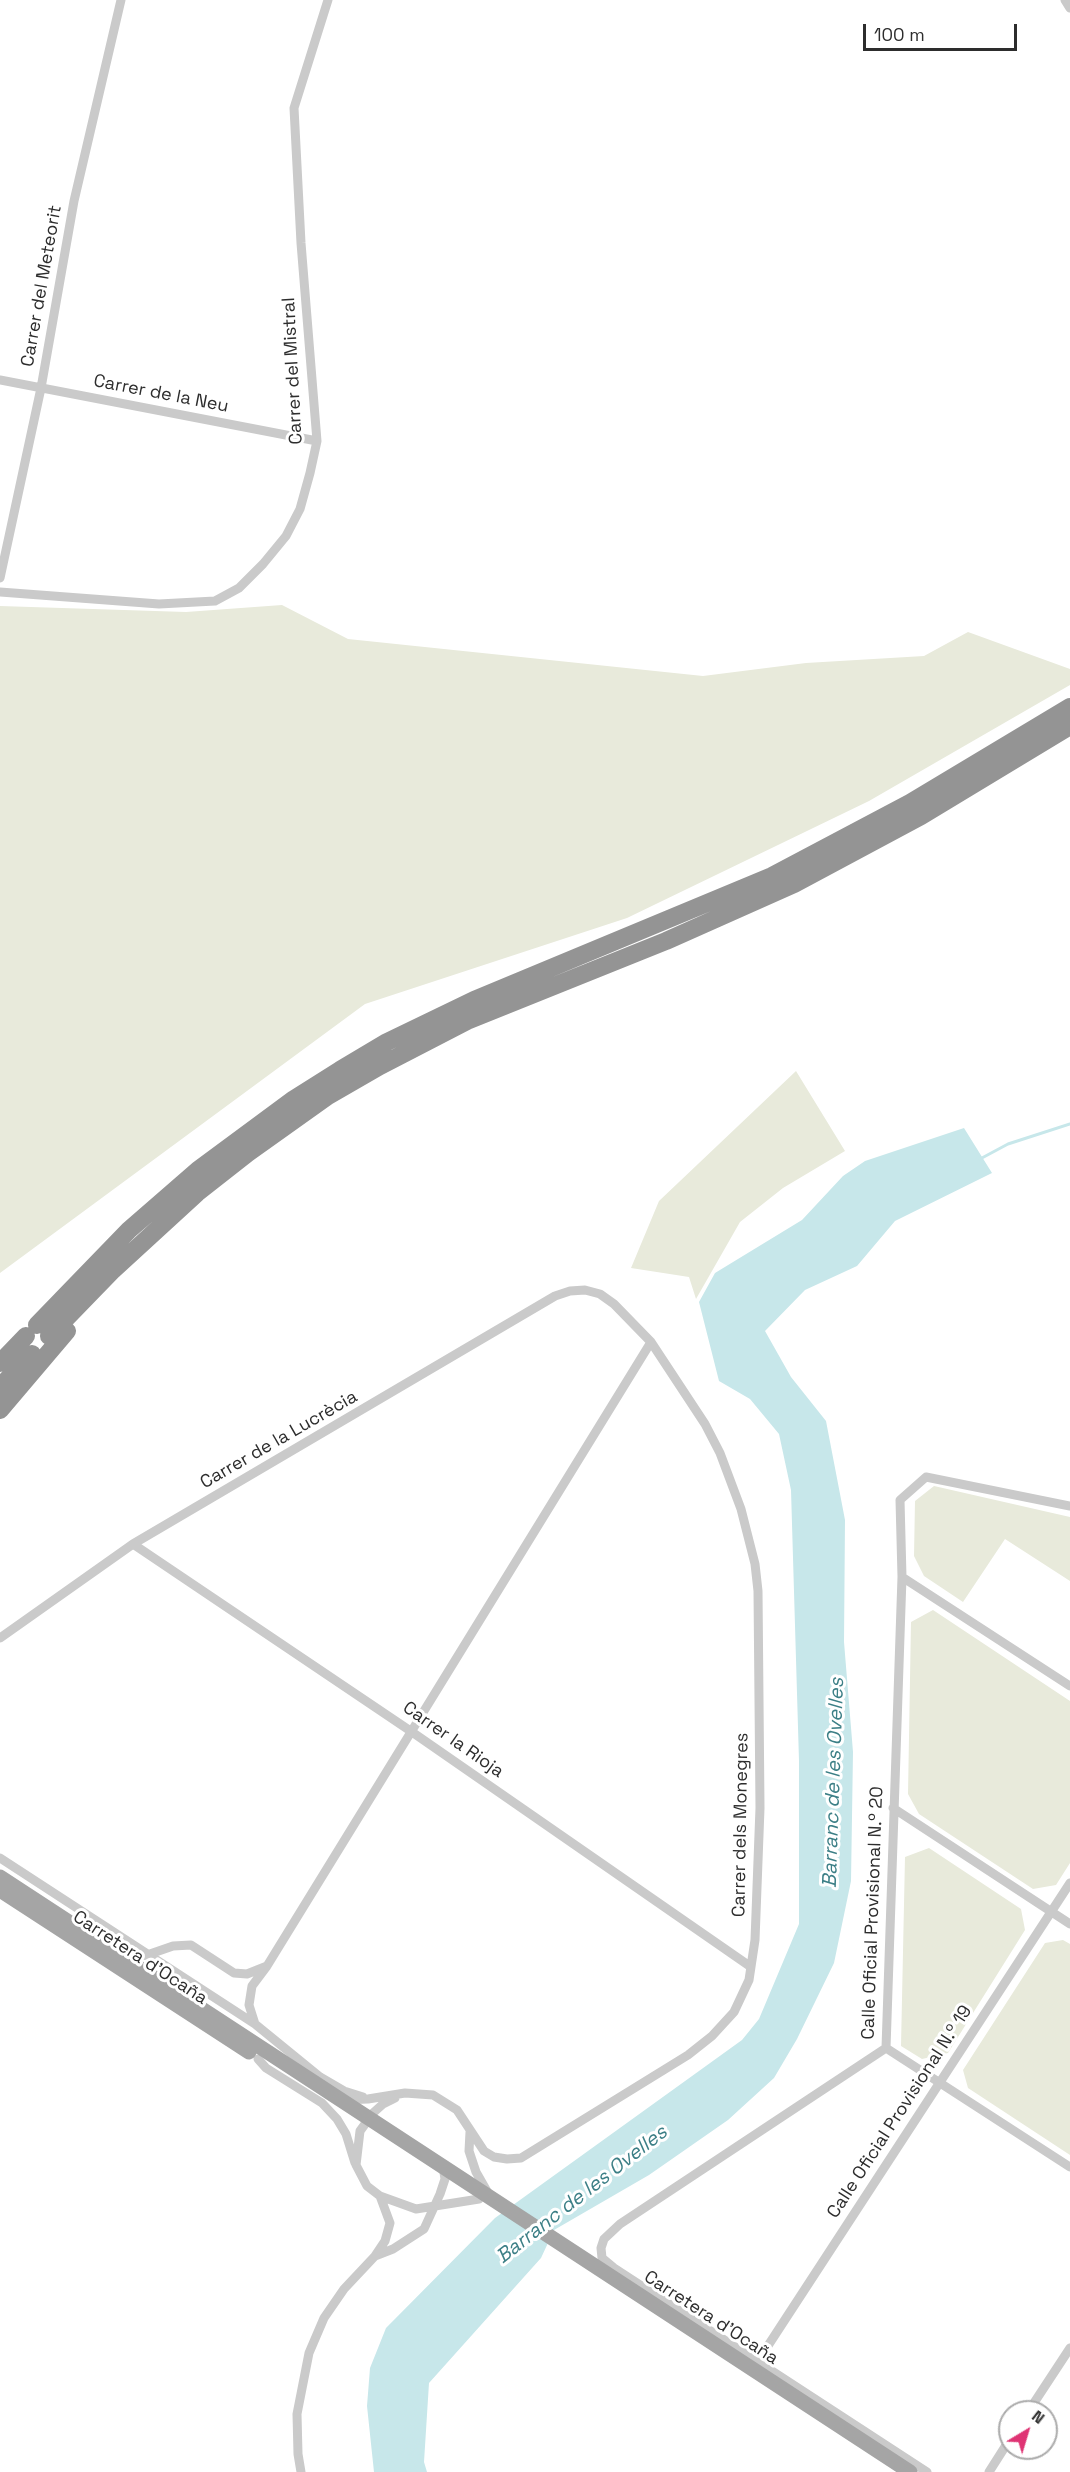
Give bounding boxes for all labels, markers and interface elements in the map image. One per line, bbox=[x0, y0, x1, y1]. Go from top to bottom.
scale bar bbox=[866, 12, 1020, 50]
text: 100 m bbox=[874, 23, 925, 46]
street label: Carrer del Meteorit bbox=[17, 204, 67, 368]
street label: Carrer del Mistral bbox=[278, 297, 308, 445]
street label: Carrer de la Neu bbox=[92, 370, 230, 418]
street label: Carrer de la Lucrècia bbox=[197, 1386, 361, 1494]
water label: Barranc de les Ovelles bbox=[818, 1677, 850, 1889]
street label: Carrer la Rioja bbox=[398, 1697, 508, 1783]
street label: Carrer dels Monegres bbox=[729, 1733, 753, 1917]
street label: Calle Oficial Provisional N.º 20 bbox=[858, 1786, 888, 2040]
street label: Carretera d'Ocaña bbox=[69, 1906, 211, 2010]
street label: Calle Oficial Provisional N.º 19 bbox=[823, 2001, 977, 2223]
water label: Barranc de les Ovelles bbox=[492, 2121, 672, 2269]
street label: Carretera d'Ocaña bbox=[640, 2266, 782, 2370]
north arrow bbox=[998, 2400, 1058, 2460]
text: N bbox=[1027, 2405, 1049, 2429]

